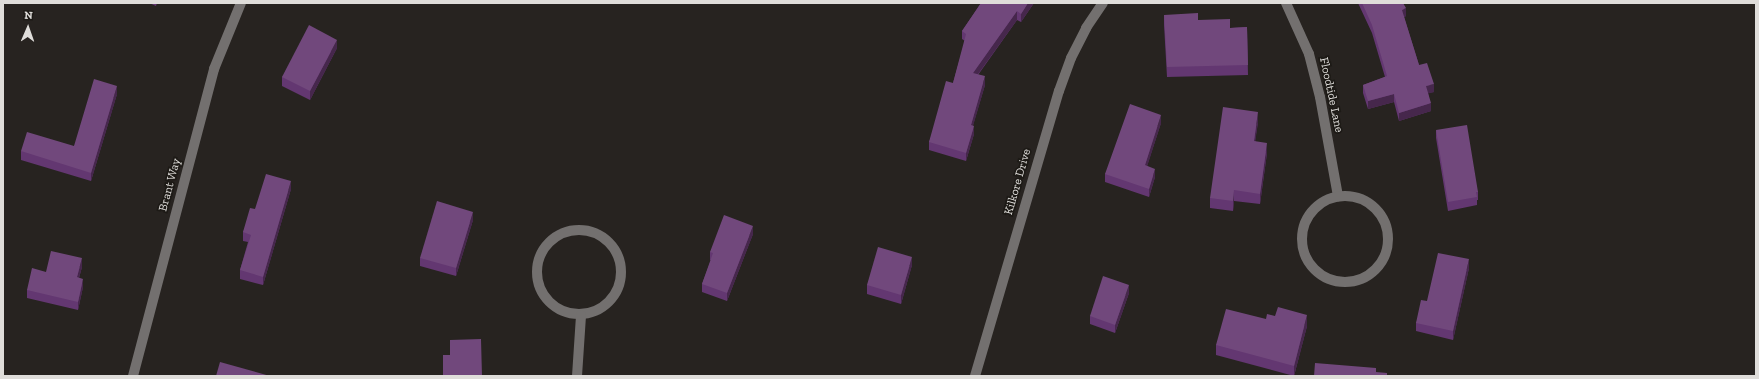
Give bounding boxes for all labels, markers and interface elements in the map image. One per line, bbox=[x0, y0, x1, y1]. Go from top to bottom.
north arrow bbox=[8, 8, 48, 48]
text: N bbox=[24, 9, 33, 22]
street label: Floodtide Lane bbox=[1316, 56, 1346, 134]
street label: Kilkore Drive bbox=[1002, 147, 1034, 217]
street label: Brant Way bbox=[156, 157, 184, 213]

